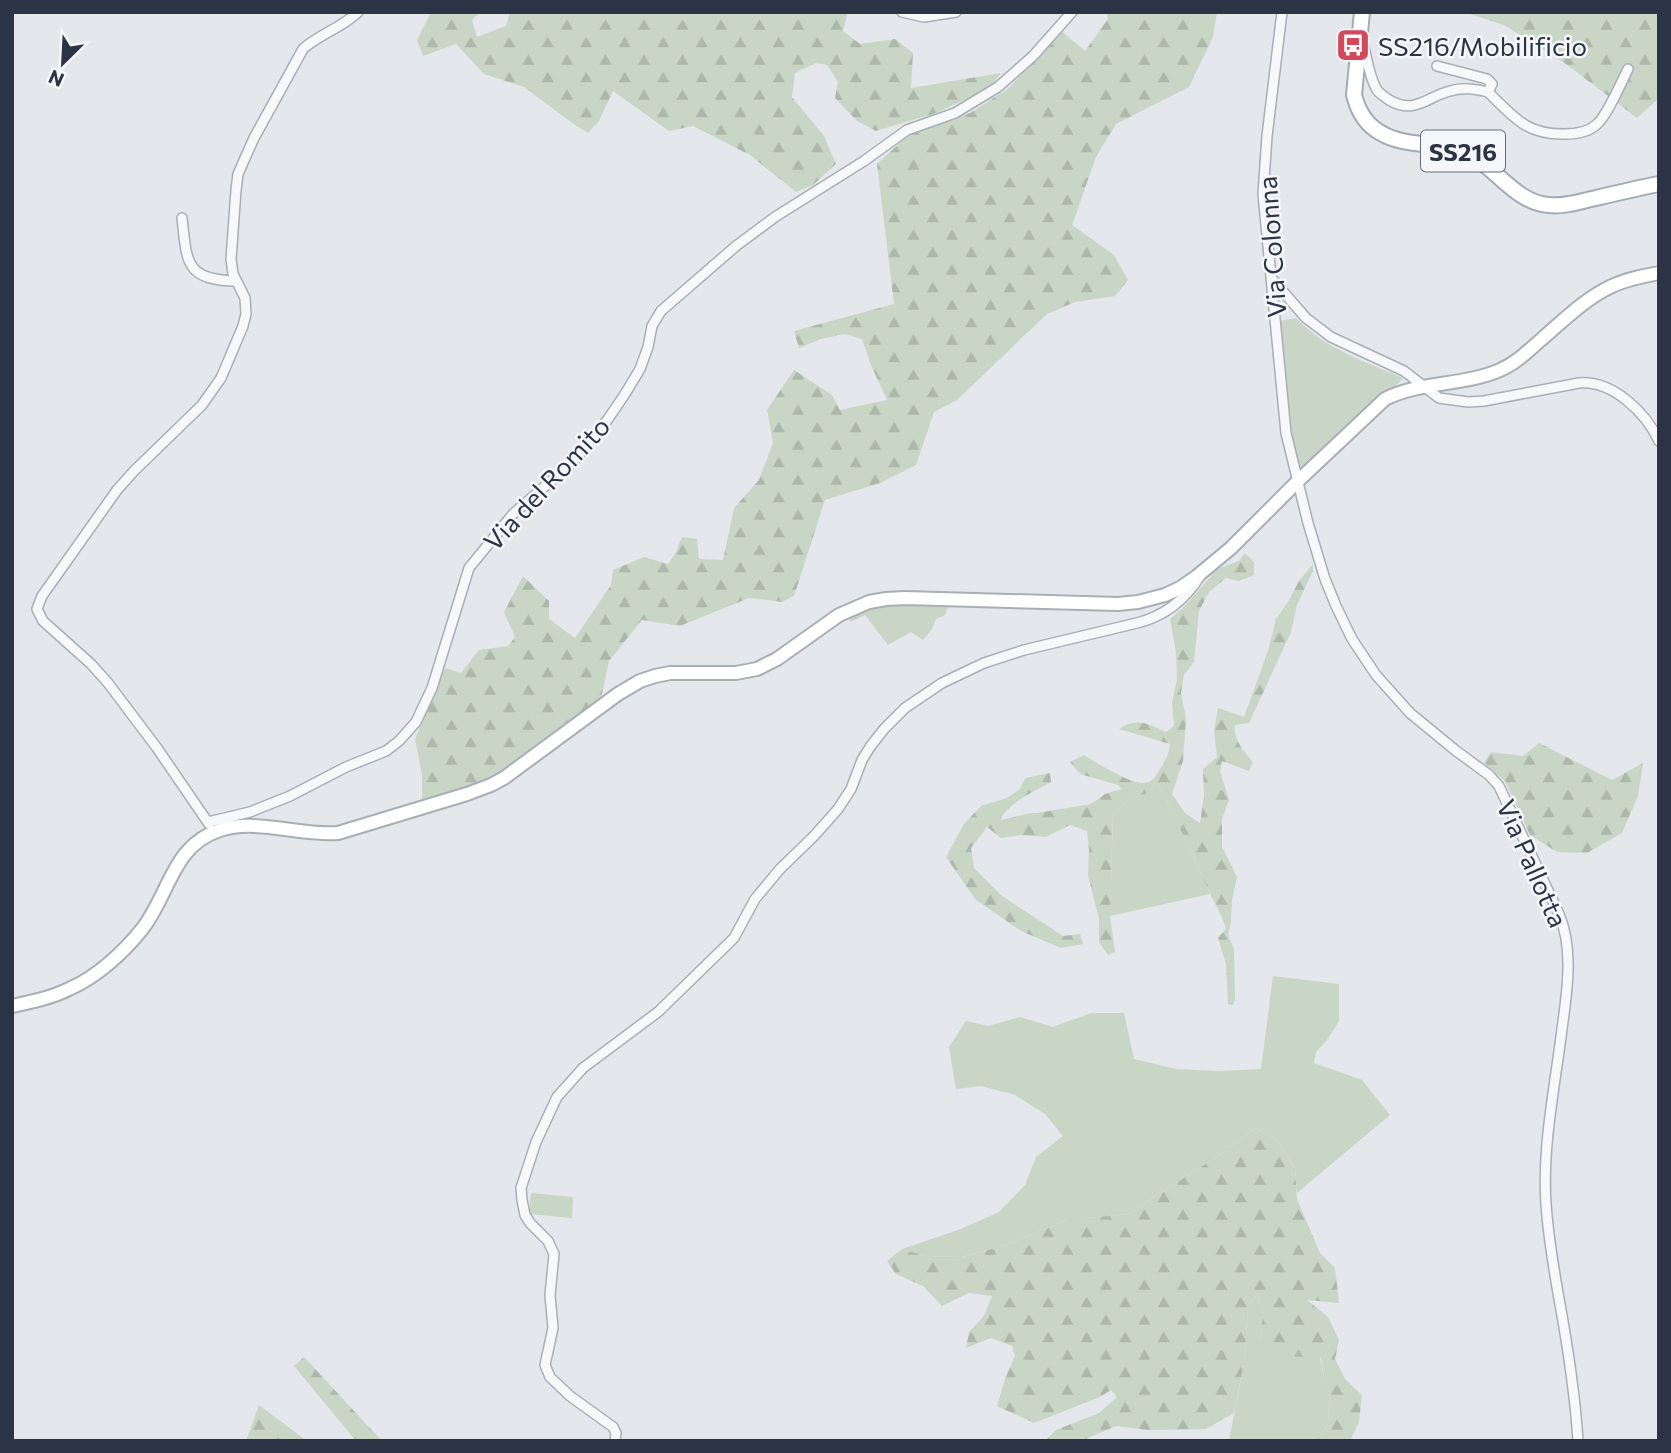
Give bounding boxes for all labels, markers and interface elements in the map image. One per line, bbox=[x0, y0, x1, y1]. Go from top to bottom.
bus stop icon: SS216/Mobilificio bbox=[1334, 26, 1372, 64]
north arrow bbox=[28, 28, 98, 98]
place label: SS216/Mobilificio bbox=[1378, 30, 1587, 61]
text: N bbox=[45, 66, 67, 92]
road number: SS216 bbox=[1421, 131, 1505, 172]
street label: Via Colonna bbox=[1251, 175, 1291, 319]
street label: Via del Romito bbox=[476, 410, 616, 556]
street label: Via Pallotta bbox=[1491, 794, 1575, 932]

